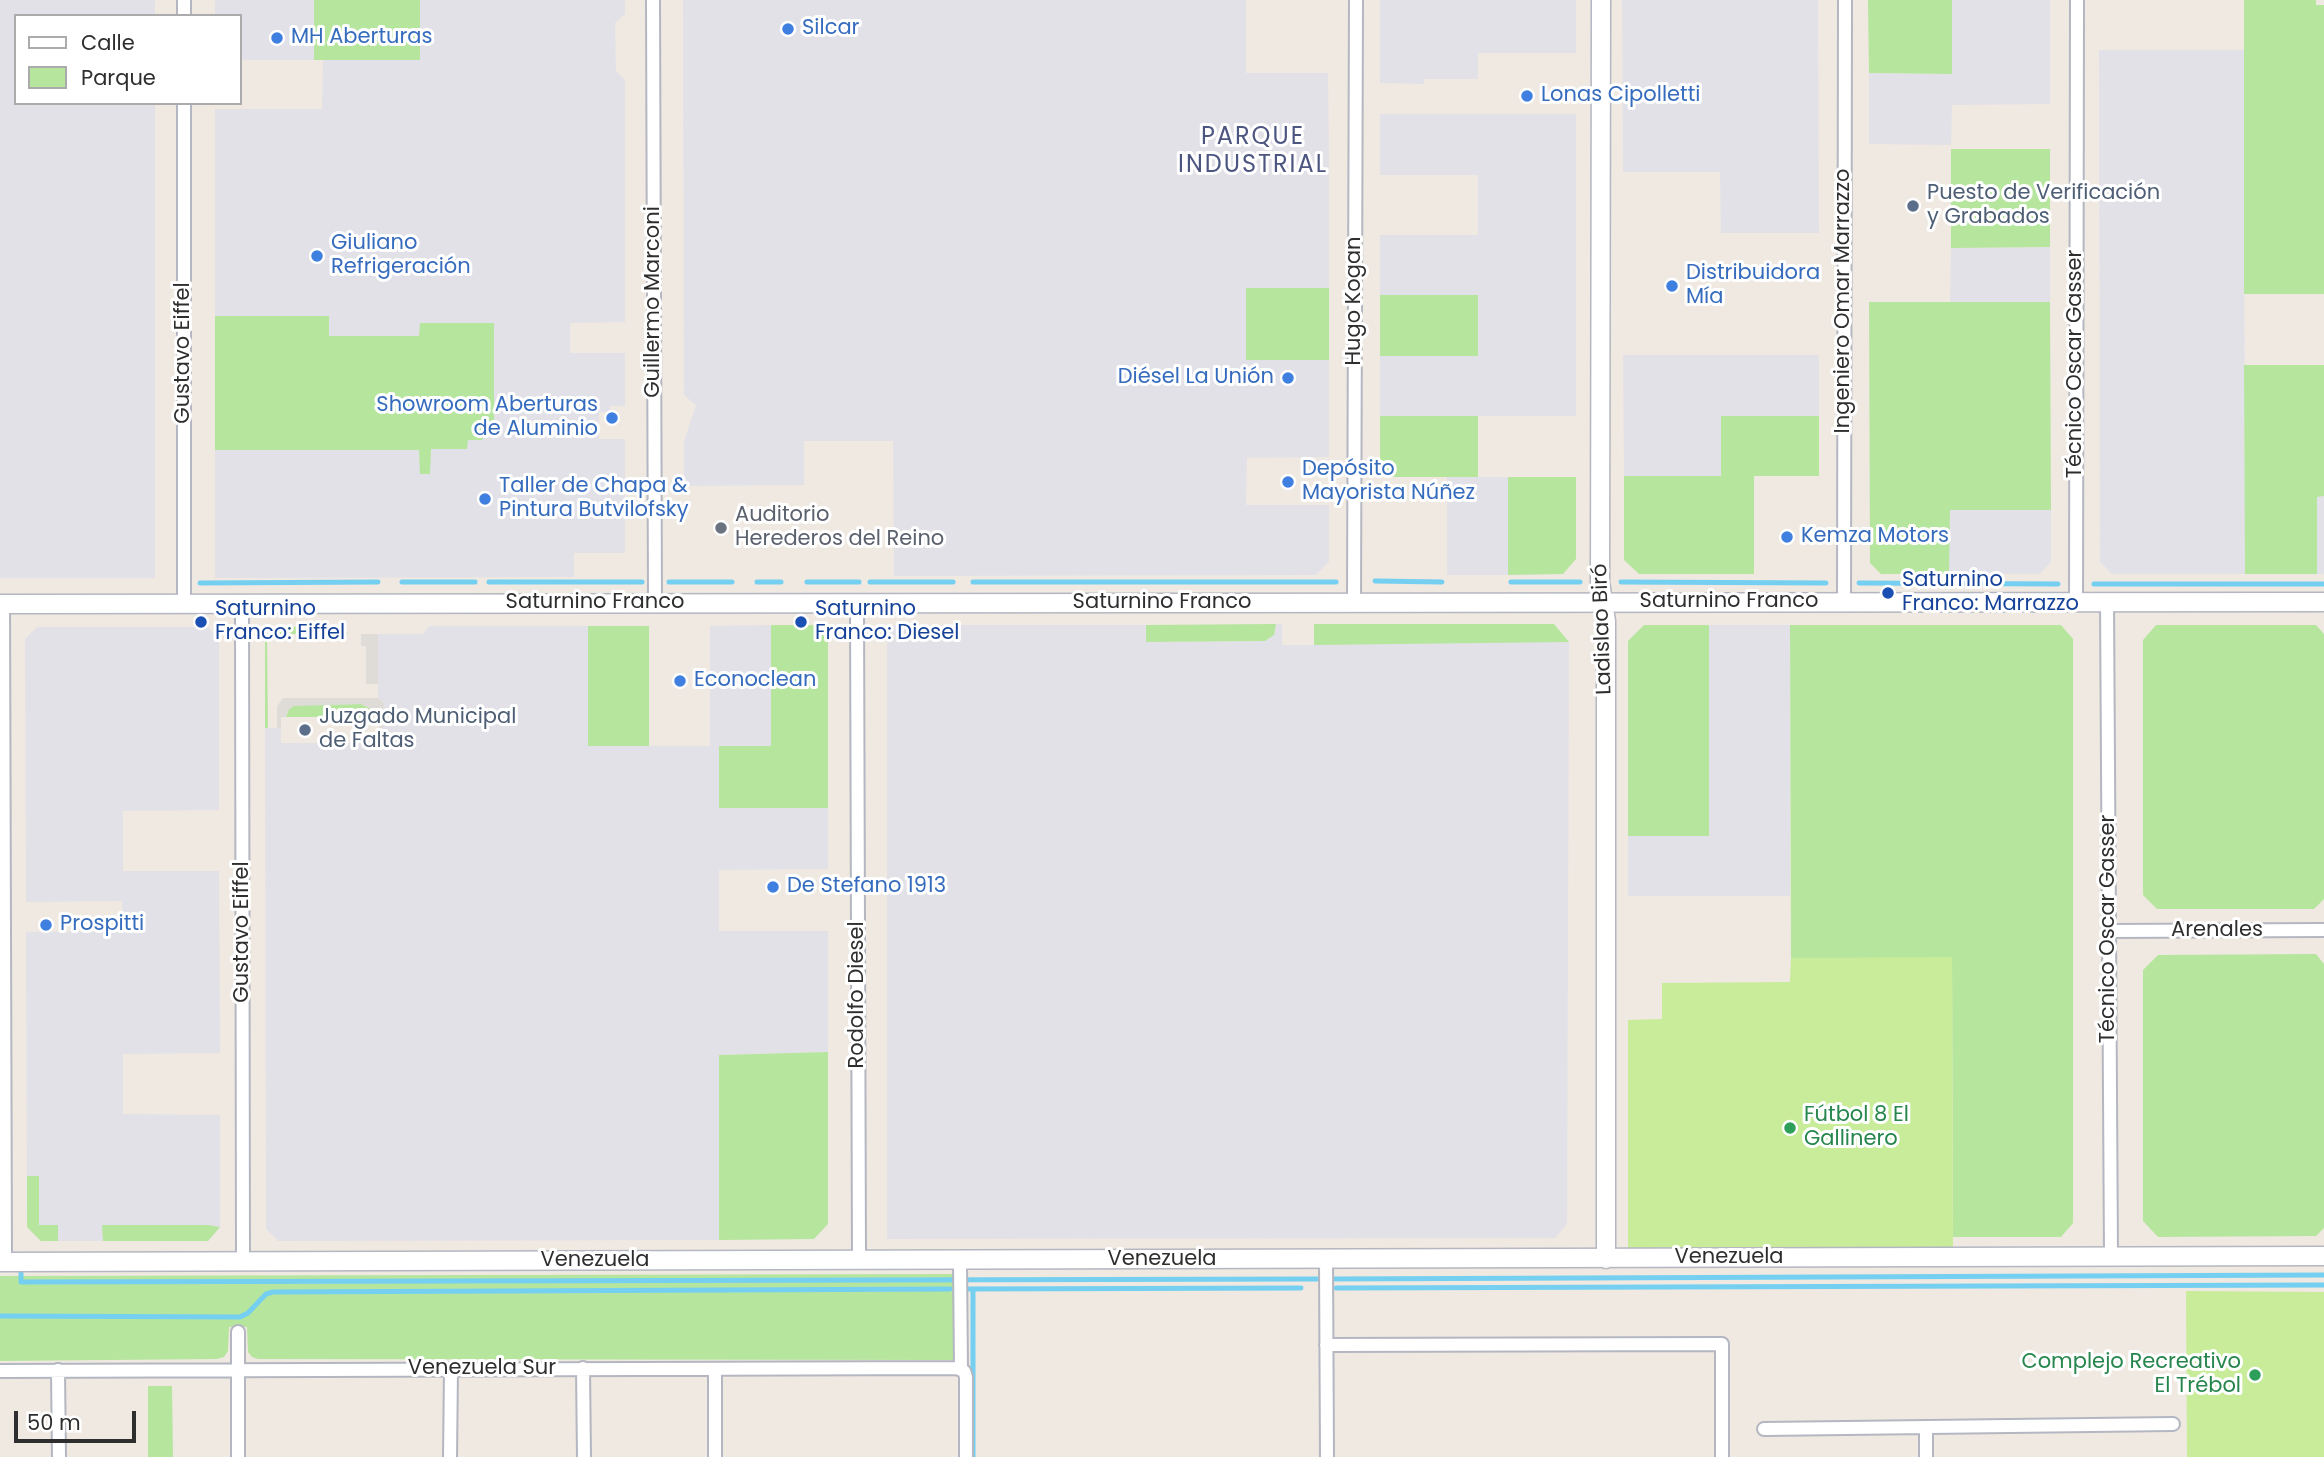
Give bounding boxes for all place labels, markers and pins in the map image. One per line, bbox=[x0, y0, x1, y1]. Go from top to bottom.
place label: Silcar bbox=[802, 16, 859, 42]
marker: Silcar bbox=[780, 21, 796, 37]
place label: MH Aberturas bbox=[291, 25, 432, 51]
marker: MH Aberturas bbox=[269, 30, 285, 46]
place label: Lonas Cipolletti bbox=[1541, 83, 1701, 109]
marker: Lonas Cipolletti bbox=[1519, 88, 1535, 104]
place label: Puesto de Verificación y Grabados bbox=[1927, 181, 2160, 231]
marker: Puesto de Verificación y Grabados bbox=[1905, 198, 1921, 214]
place label: Giuliano Refrigeración bbox=[331, 231, 471, 281]
marker: Giuliano Refrigeración bbox=[309, 248, 325, 264]
place label: Distribuidora Mía bbox=[1686, 261, 1820, 311]
marker: Distribuidora Mía bbox=[1664, 278, 1680, 294]
place label: Diésel La Unión bbox=[1118, 365, 1274, 391]
marker: Diésel La Unión bbox=[1280, 370, 1296, 386]
place label: Showroom Aberturas de Aluminio bbox=[376, 393, 598, 443]
marker: Showroom Aberturas de Aluminio bbox=[604, 410, 620, 426]
place label: Depósito Mayorista Núñez bbox=[1302, 457, 1475, 507]
place label: Taller de Chapa & Pintura Butvilofsky bbox=[499, 474, 689, 524]
marker: Depósito Mayorista Núñez bbox=[1280, 474, 1296, 490]
marker: Taller de Chapa & Pintura Butvilofsky bbox=[477, 491, 493, 507]
place label: Auditorio Herederos del Reino bbox=[735, 503, 944, 553]
marker: Auditorio Herederos del Reino bbox=[713, 520, 729, 536]
place label: Kemza Motors bbox=[1801, 524, 1949, 550]
marker: Kemza Motors bbox=[1779, 529, 1795, 545]
place label: Saturnino Franco: Marrazzo bbox=[1902, 568, 2079, 618]
marker: Saturnino Franco: Marrazzo bbox=[1880, 585, 1896, 601]
place label: Saturnino Franco: Eiffel bbox=[215, 597, 345, 647]
place label: Saturnino Franco: Diesel bbox=[815, 597, 960, 647]
marker: Saturnino Franco: Eiffel bbox=[193, 614, 209, 630]
marker: Saturnino Franco: Diesel bbox=[793, 614, 809, 630]
place label: Econoclean bbox=[694, 668, 816, 694]
marker: Econoclean bbox=[672, 673, 688, 689]
place label: Juzgado Municipal de Faltas bbox=[319, 705, 516, 755]
marker: Juzgado Municipal de Faltas bbox=[297, 722, 313, 738]
place label: De Stefano 1913 bbox=[787, 874, 946, 900]
marker: De Stefano 1913 bbox=[765, 879, 781, 895]
place label: Prospitti bbox=[60, 912, 144, 938]
marker: Prospitti bbox=[38, 917, 54, 933]
place label: Fútbol 8 El Gallinero bbox=[1804, 1103, 1909, 1153]
marker: Fútbol 8 El Gallinero bbox=[1782, 1120, 1798, 1136]
place label: Complejo Recreativo El Trébol bbox=[2021, 1350, 2241, 1400]
marker: Complejo Recreativo El Trébol bbox=[2247, 1367, 2263, 1383]

